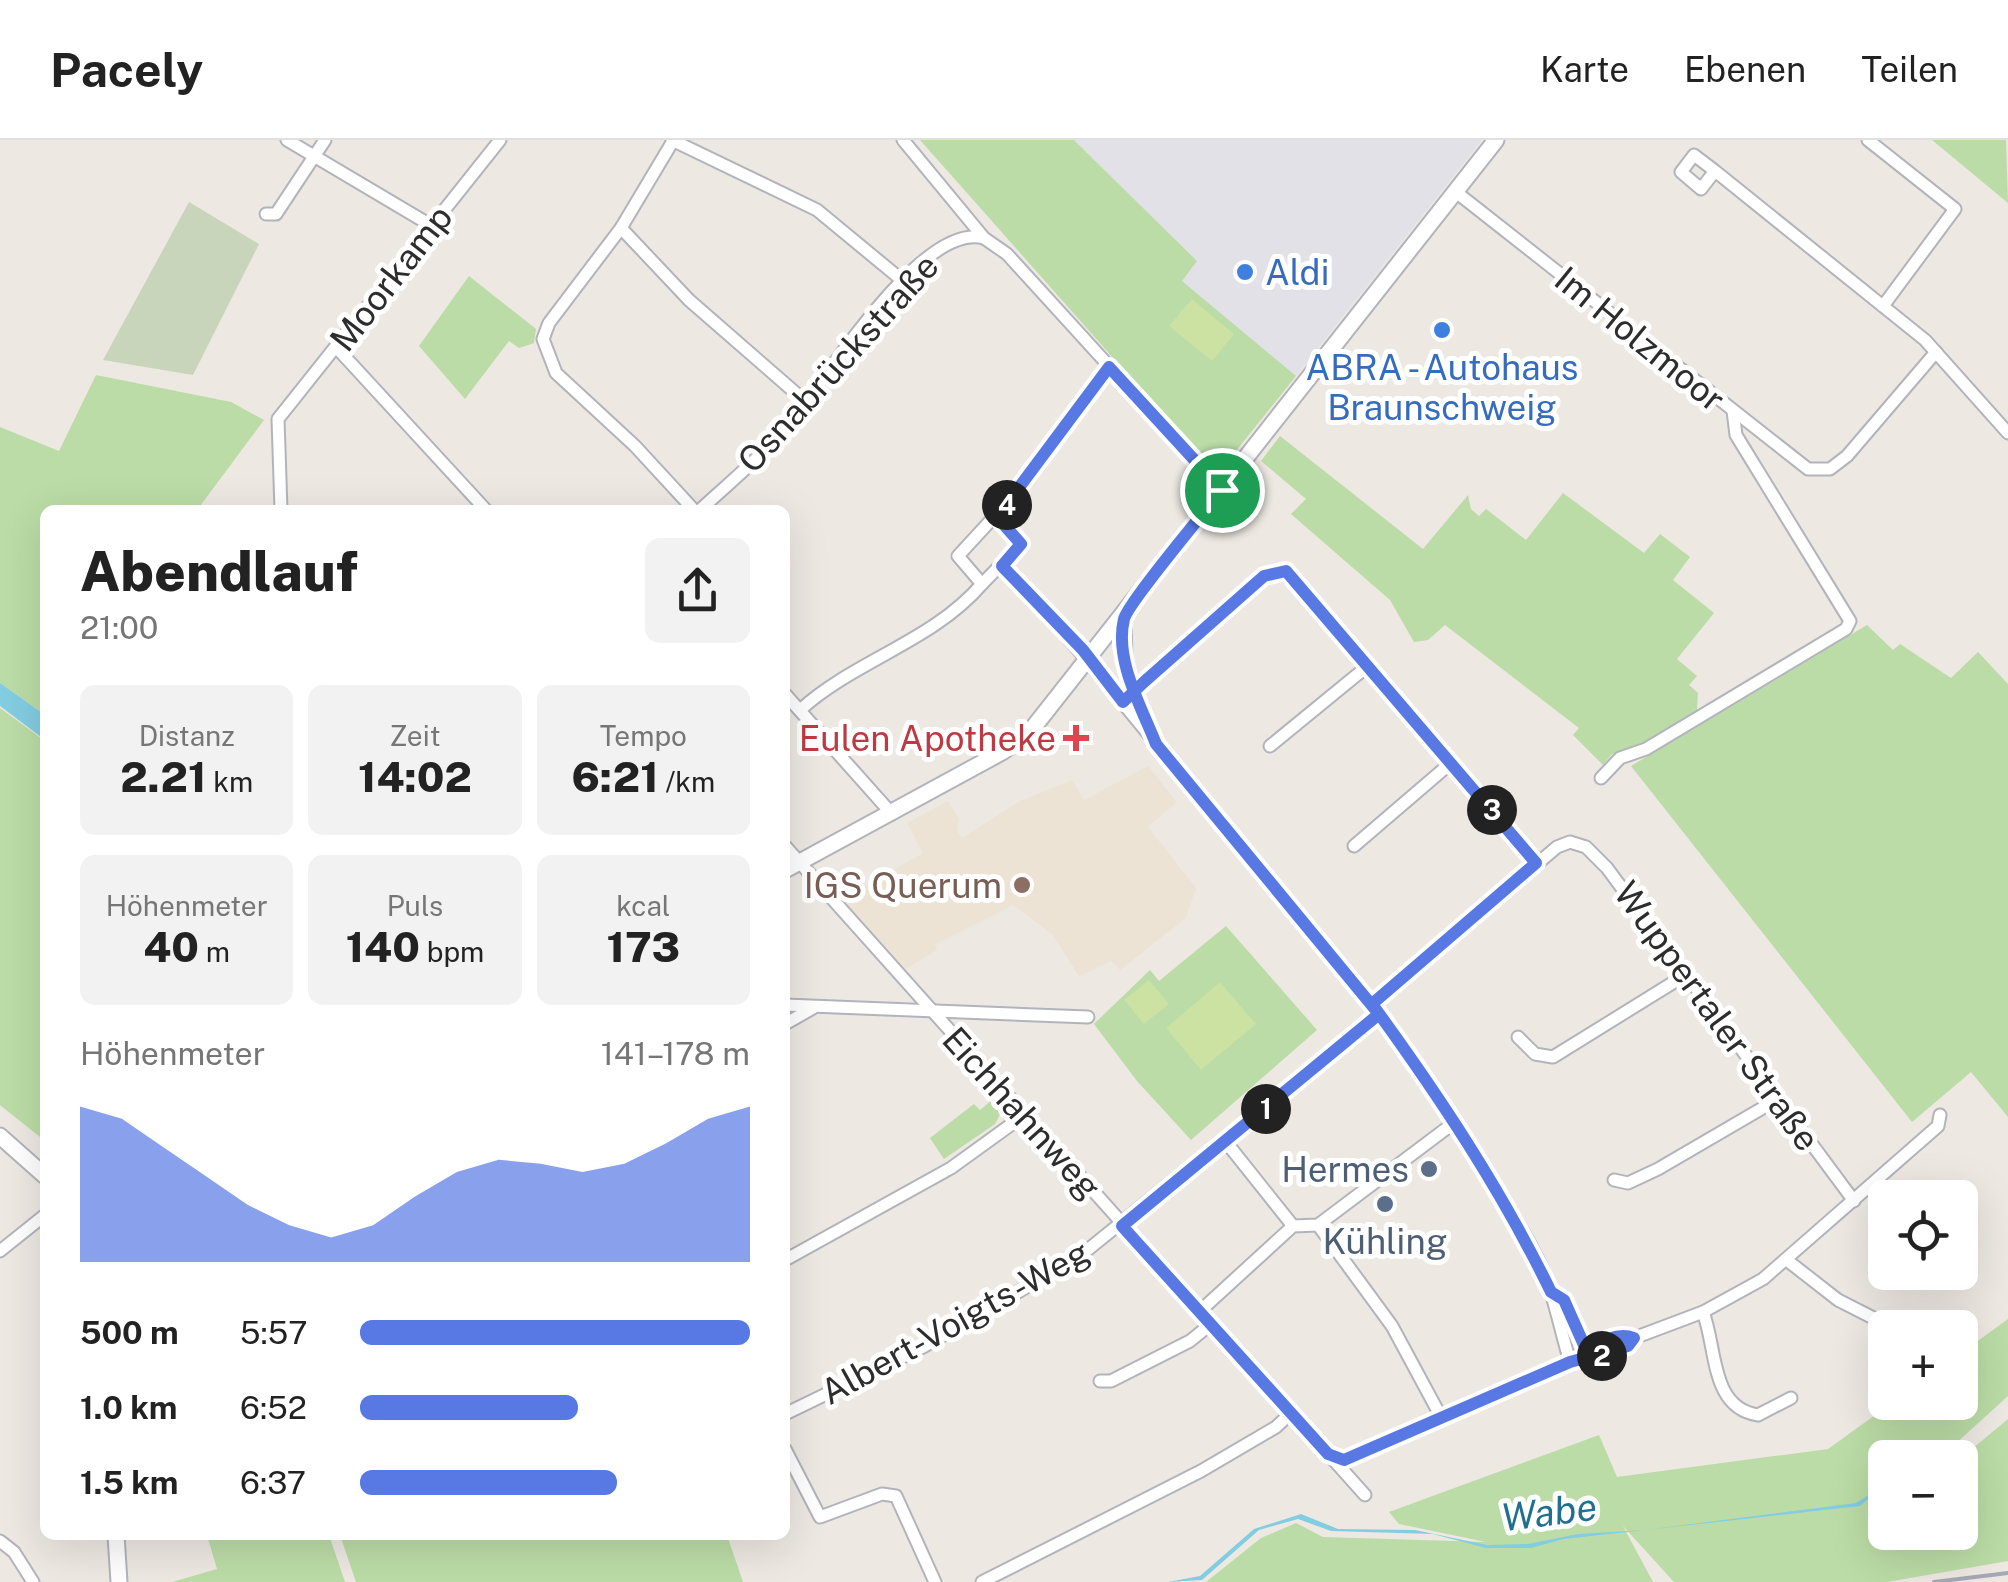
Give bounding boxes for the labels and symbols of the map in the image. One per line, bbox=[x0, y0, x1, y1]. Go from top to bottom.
street label: Moorkamp bbox=[321, 197, 461, 359]
street label: Osnabrückstraße bbox=[729, 245, 947, 481]
place label: Aldi bbox=[1265, 252, 1329, 293]
street label: Im Holzmoor bbox=[1547, 258, 1733, 420]
marker: Aldi bbox=[1234, 261, 1256, 283]
marker: ABRA - Autohaus Braunschweig bbox=[1431, 319, 1453, 341]
place label: ABRA - Autohaus Braunschweig bbox=[1305, 347, 1579, 428]
pin bbox=[1180, 448, 1265, 533]
pin: 4 bbox=[982, 480, 1032, 530]
place label: Eulen Apotheke bbox=[799, 718, 1056, 759]
marker: Eulen Apotheke bbox=[1065, 727, 1087, 749]
pin: 3 bbox=[1467, 785, 1517, 835]
place label: IGS Querum bbox=[804, 865, 1002, 906]
marker: IGS Querum bbox=[1011, 874, 1033, 896]
street label: Wuppertaler Straße bbox=[1606, 874, 1828, 1158]
street label: Eichhahnweg bbox=[934, 1019, 1110, 1207]
pin: 1 bbox=[1241, 1084, 1291, 1134]
place label: Hermes bbox=[1281, 1149, 1409, 1190]
marker: Hermes bbox=[1418, 1158, 1440, 1180]
marker: Kühling bbox=[1374, 1193, 1396, 1215]
place label: Kühling bbox=[1323, 1221, 1447, 1262]
street label: Albert-Voigts-Weg bbox=[813, 1231, 1097, 1413]
pin: 2 bbox=[1577, 1331, 1627, 1381]
water label: Wabe bbox=[1499, 1484, 1599, 1540]

